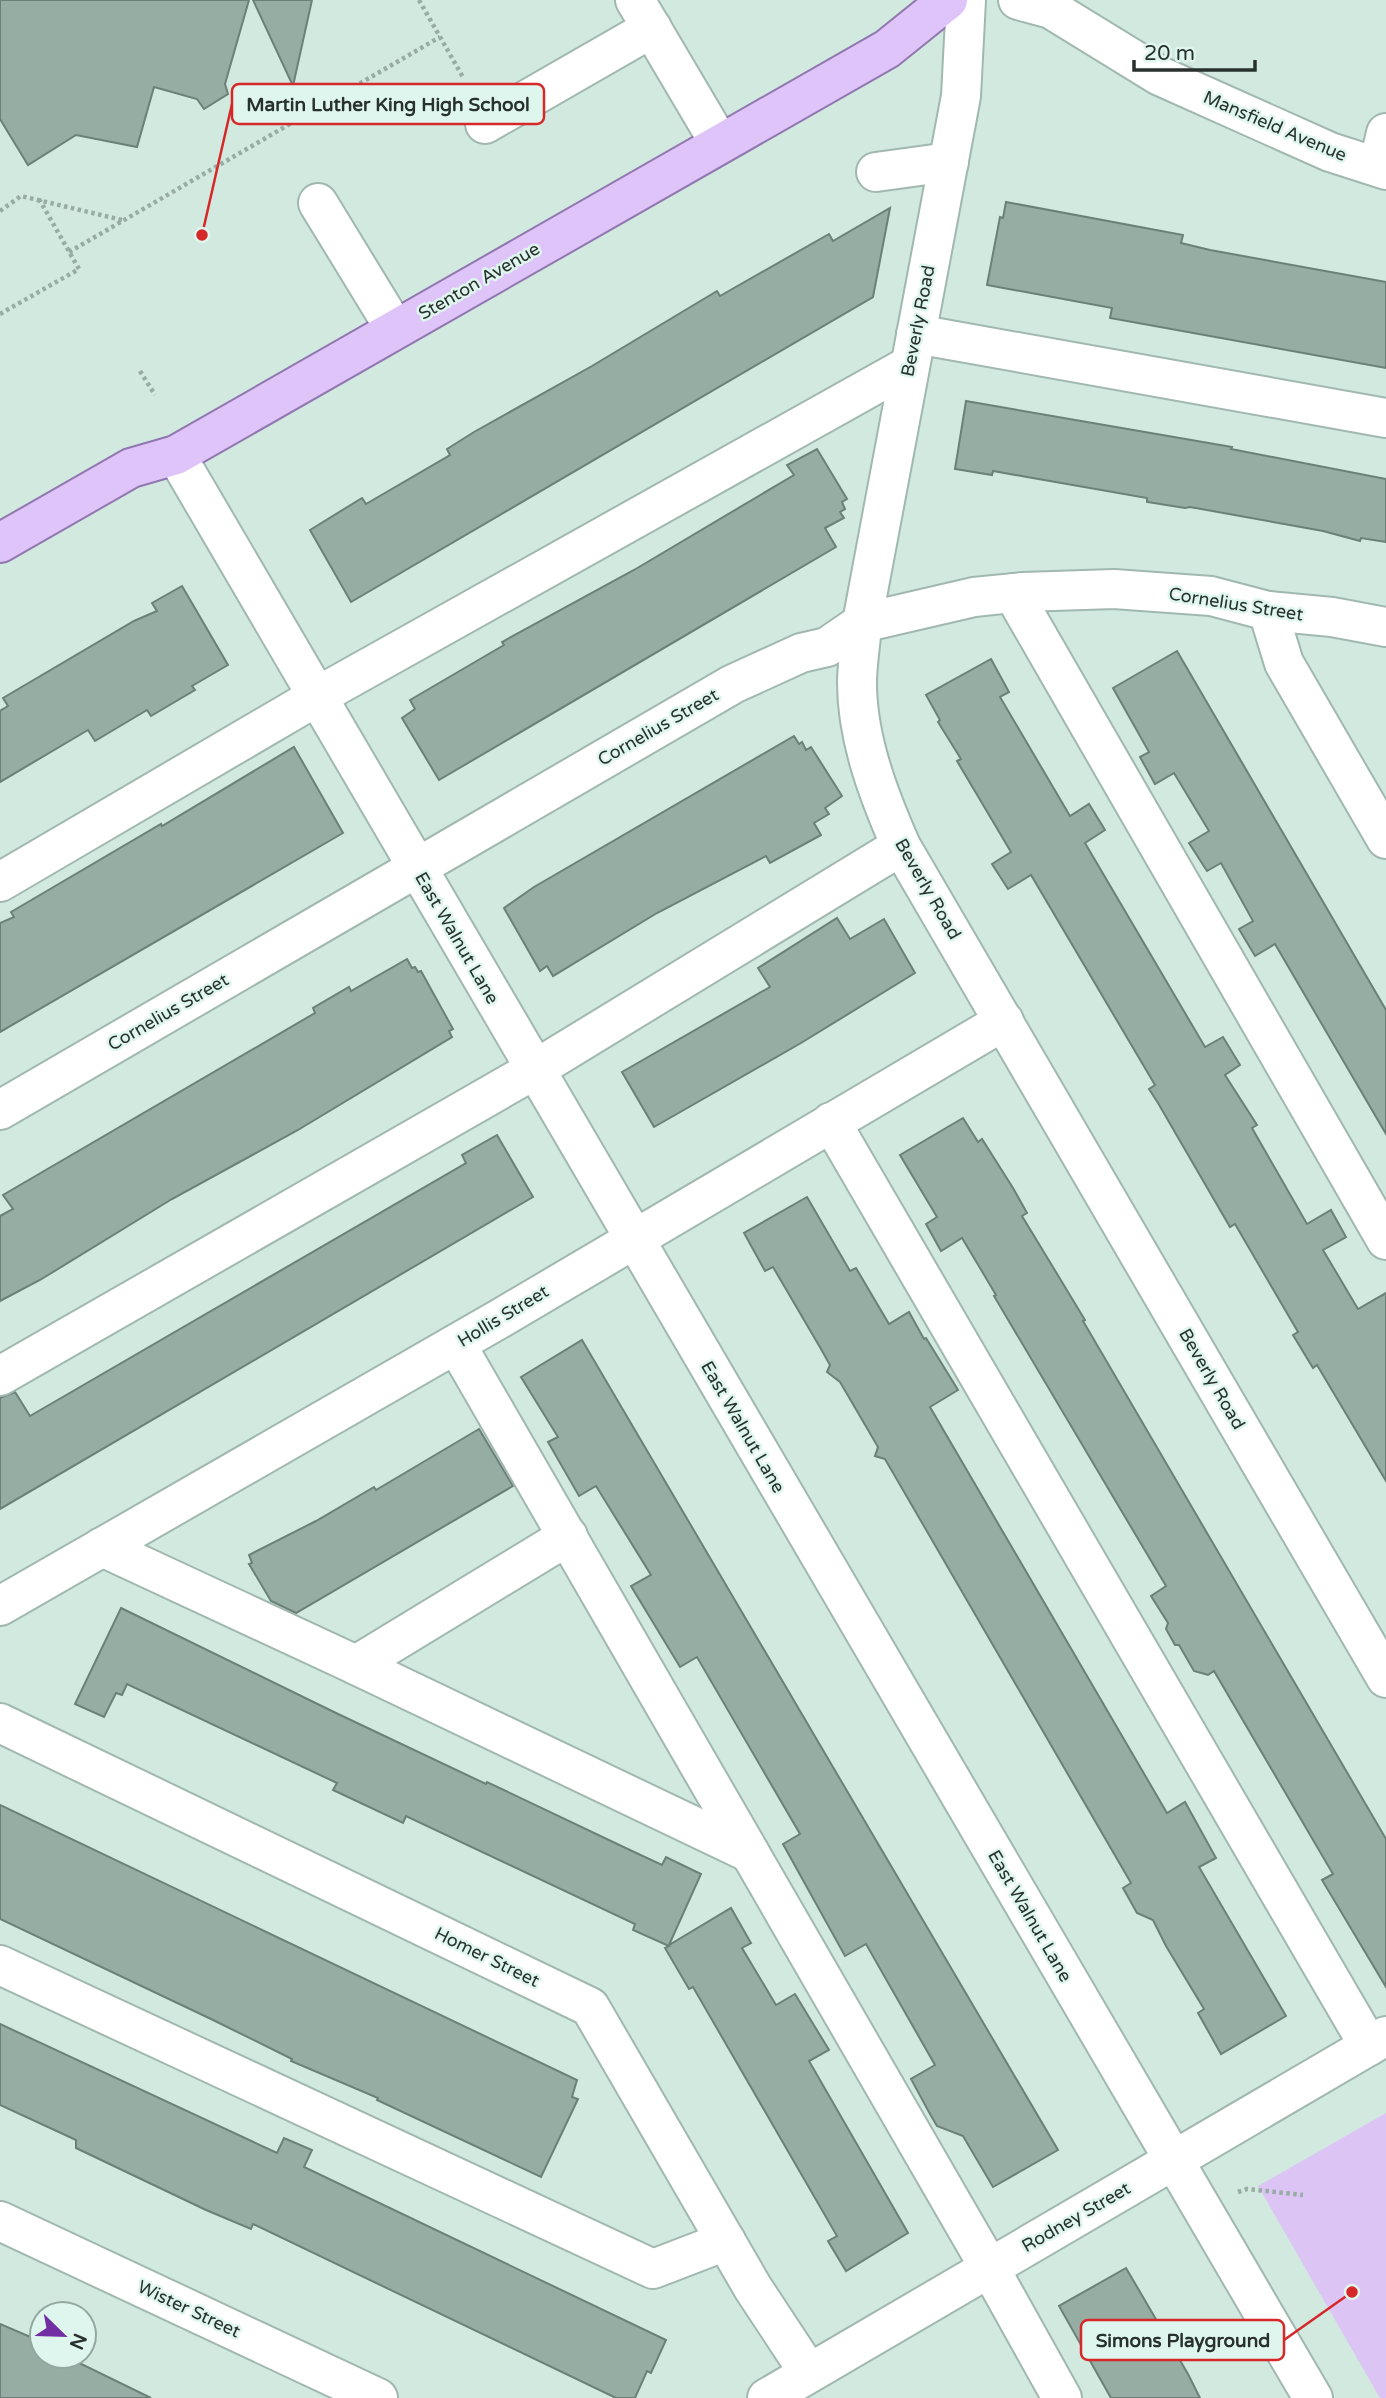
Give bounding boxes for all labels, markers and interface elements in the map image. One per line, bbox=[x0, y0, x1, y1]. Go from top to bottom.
scale bar bbox=[1134, 28, 1255, 72]
text: 20 m bbox=[1144, 41, 1195, 66]
callout: Martin Luther King High School bbox=[232, 84, 544, 124]
street label: Mansfield Avenue bbox=[1200, 86, 1350, 166]
text: Martin Luther King High School bbox=[246, 94, 530, 117]
street label: Stenton Avenue bbox=[415, 237, 543, 325]
street label: Beverly Road bbox=[896, 263, 940, 379]
street label: Cornelius Street bbox=[1167, 583, 1305, 626]
street label: Cornelius Street bbox=[594, 683, 722, 771]
street label: Beverly Road bbox=[890, 835, 966, 943]
street label: East Walnut Lane bbox=[410, 868, 504, 1008]
street label: Cornelius Street bbox=[104, 968, 232, 1056]
street label: Hollis Street bbox=[453, 1280, 553, 1352]
street label: Beverly Road bbox=[1174, 1325, 1250, 1433]
street label: East Walnut Lane bbox=[696, 1357, 790, 1497]
street label: East Walnut Lane bbox=[983, 1846, 1077, 1986]
street label: Homer Street bbox=[431, 1922, 543, 1992]
street label: Rodney Street bbox=[1018, 2177, 1134, 2257]
street label: Wister Street bbox=[134, 2276, 244, 2342]
north arrow bbox=[28, 2300, 98, 2370]
callout: Simons Playground bbox=[1081, 2320, 1284, 2360]
text: N bbox=[65, 2330, 91, 2353]
text: Simons Playground bbox=[1096, 2330, 1270, 2353]

